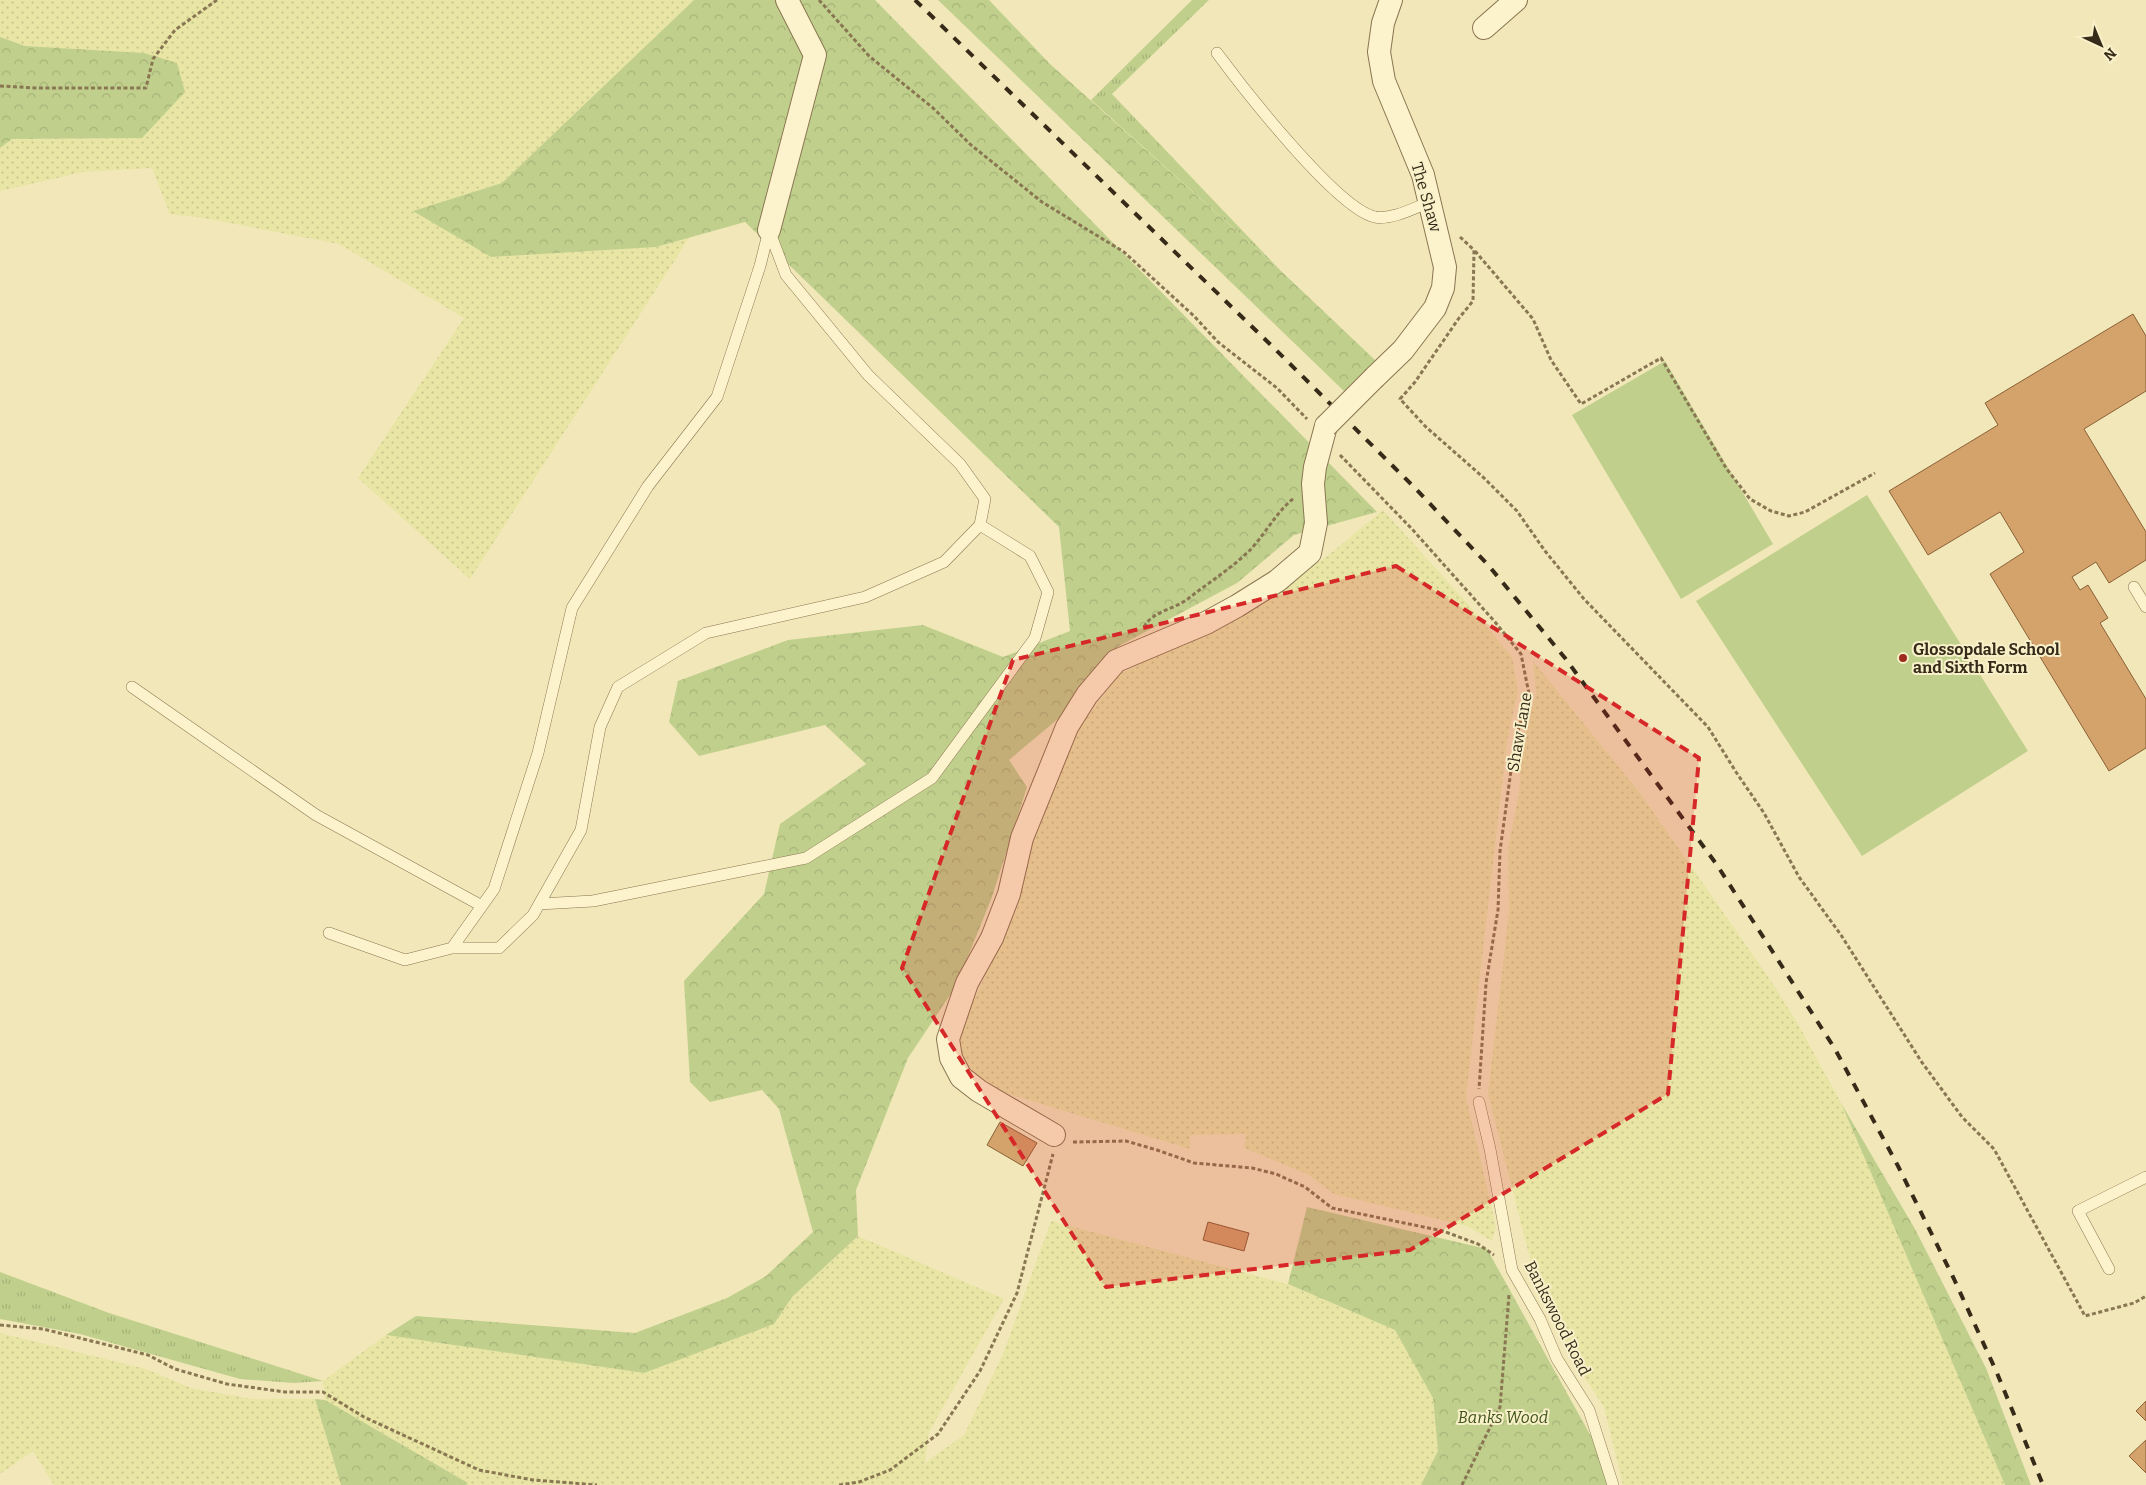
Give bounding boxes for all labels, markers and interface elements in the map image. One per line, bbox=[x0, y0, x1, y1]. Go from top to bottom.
north arrow bbox=[2076, 20, 2126, 70]
text: N bbox=[2100, 44, 2119, 64]
street label: The Shaw bbox=[1407, 160, 1446, 234]
place label: Glossopdale School and Sixth Form bbox=[1913, 640, 2060, 677]
marker: Glossopdale School and Sixth Form bbox=[1897, 652, 1909, 664]
street label: Shaw Lane bbox=[1503, 691, 1536, 773]
street label: Bankswood Road bbox=[1520, 1258, 1595, 1379]
park label: Banks Wood bbox=[1458, 1408, 1548, 1427]

